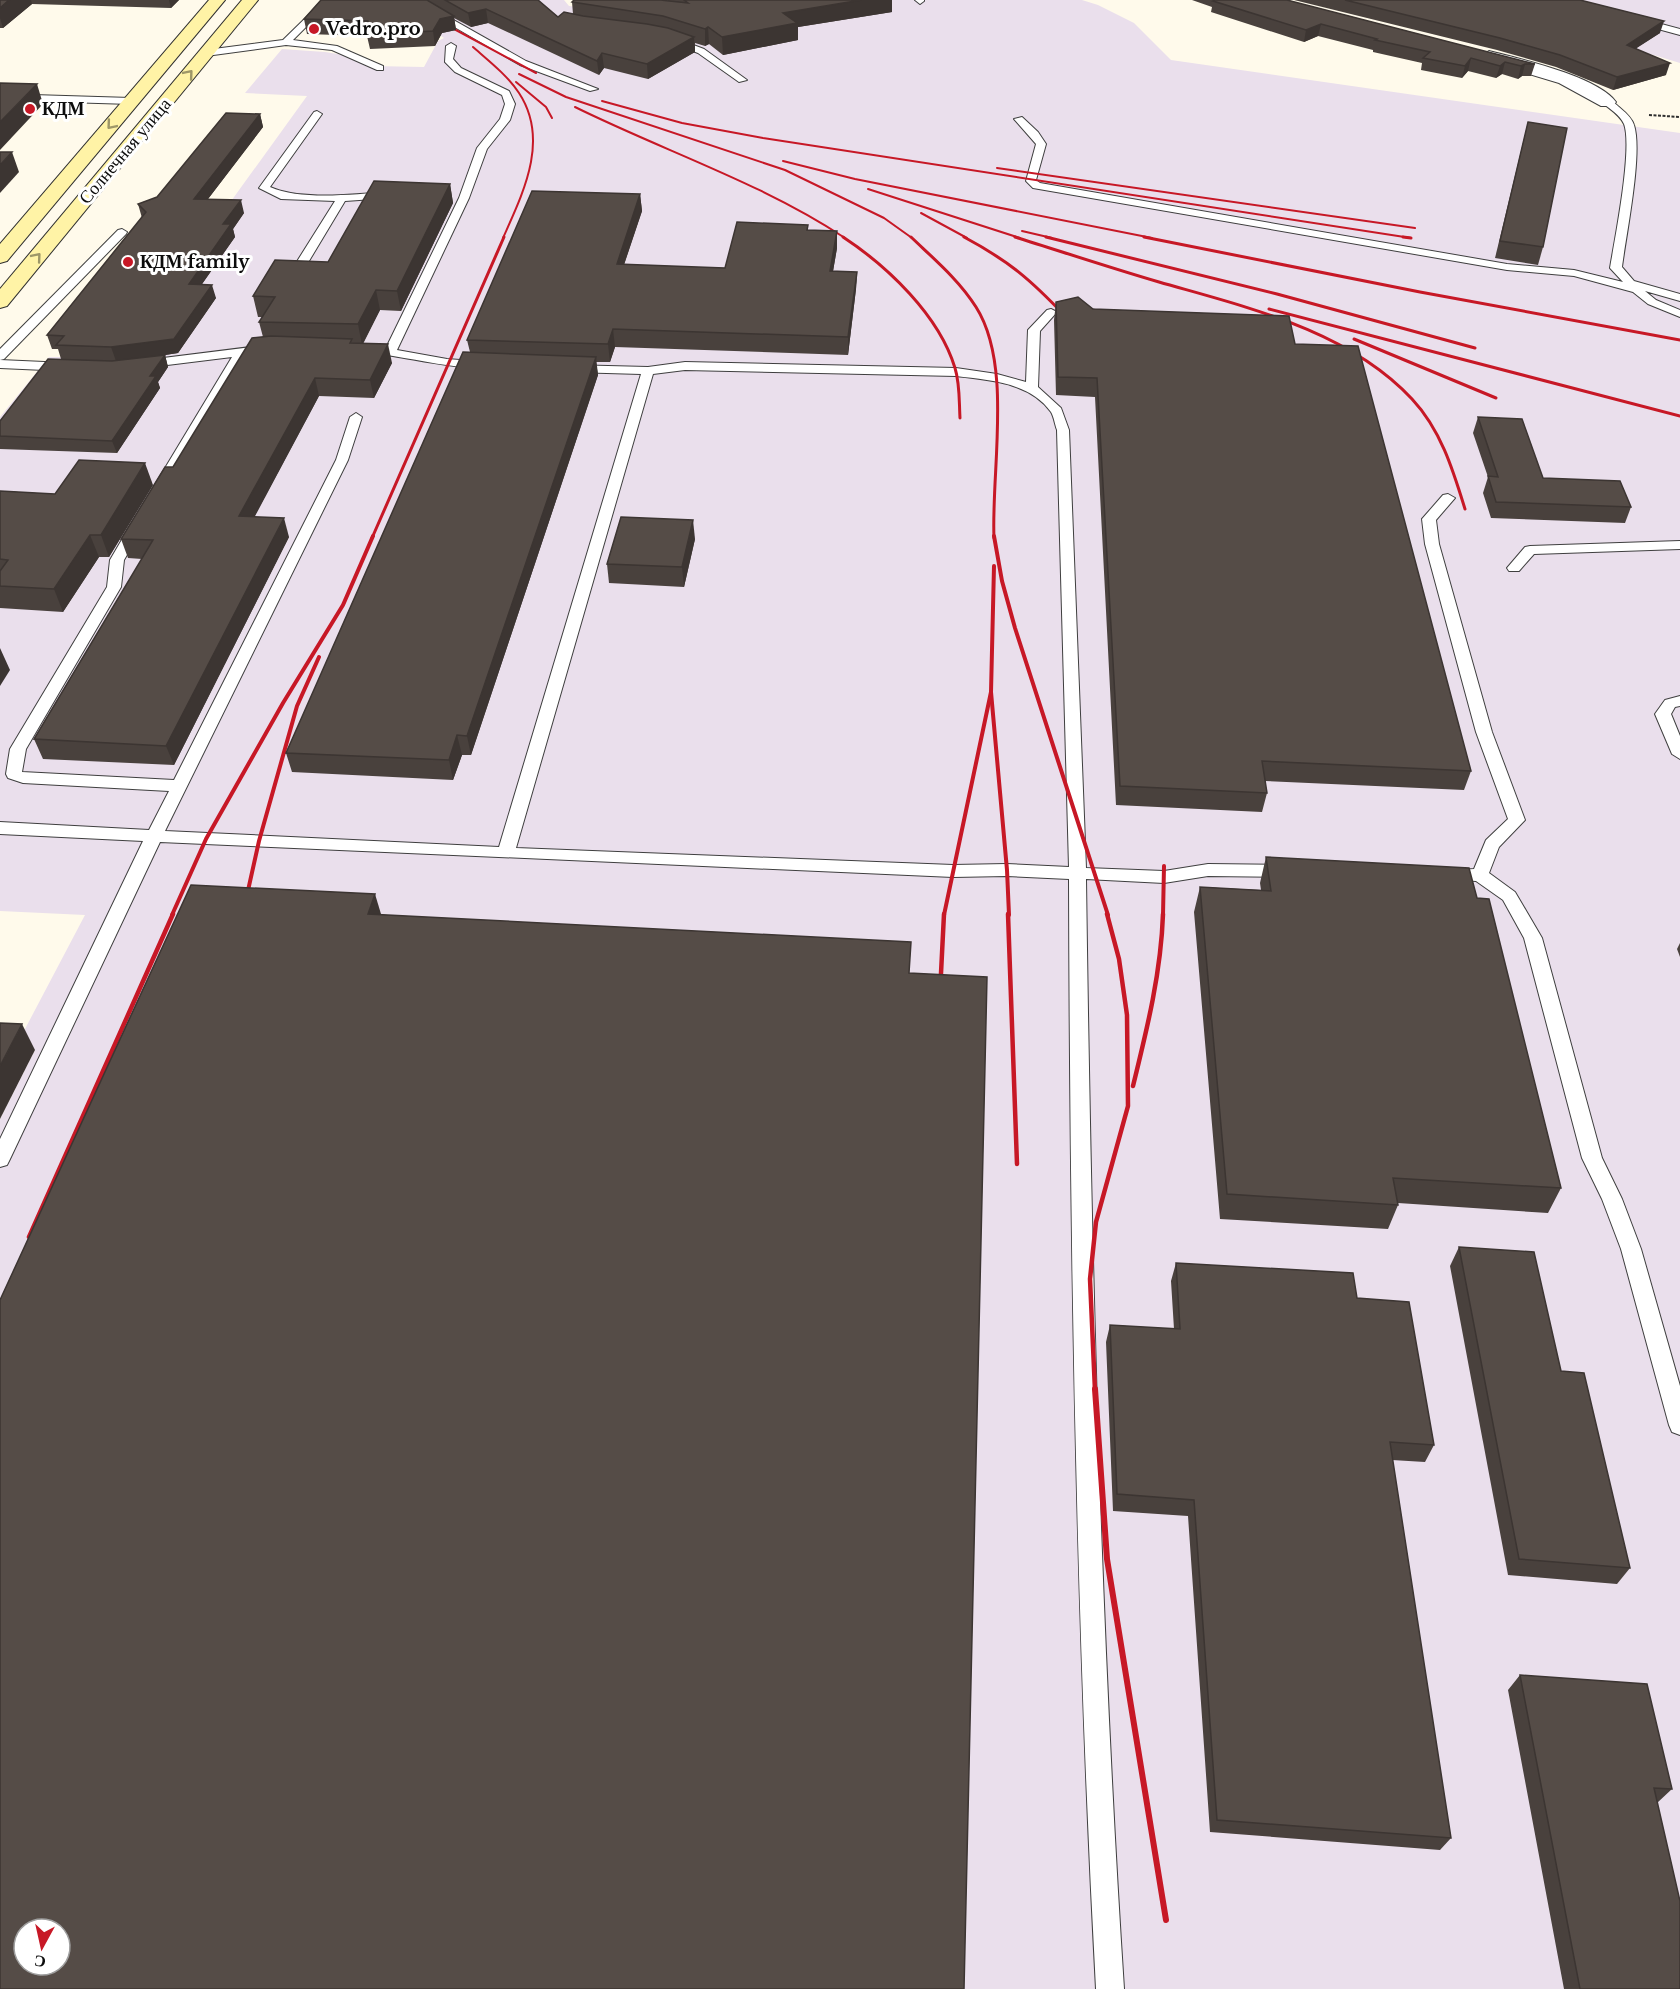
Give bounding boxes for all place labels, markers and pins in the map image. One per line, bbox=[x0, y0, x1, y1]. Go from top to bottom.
place label: Vedro.pro bbox=[325, 18, 421, 40]
marker: Vedro.pro bbox=[307, 22, 321, 36]
place label: КДМ bbox=[42, 98, 84, 120]
marker: КДМ bbox=[23, 102, 37, 116]
place label: КДМ family bbox=[140, 251, 250, 273]
marker: КДМ family bbox=[121, 255, 135, 269]

